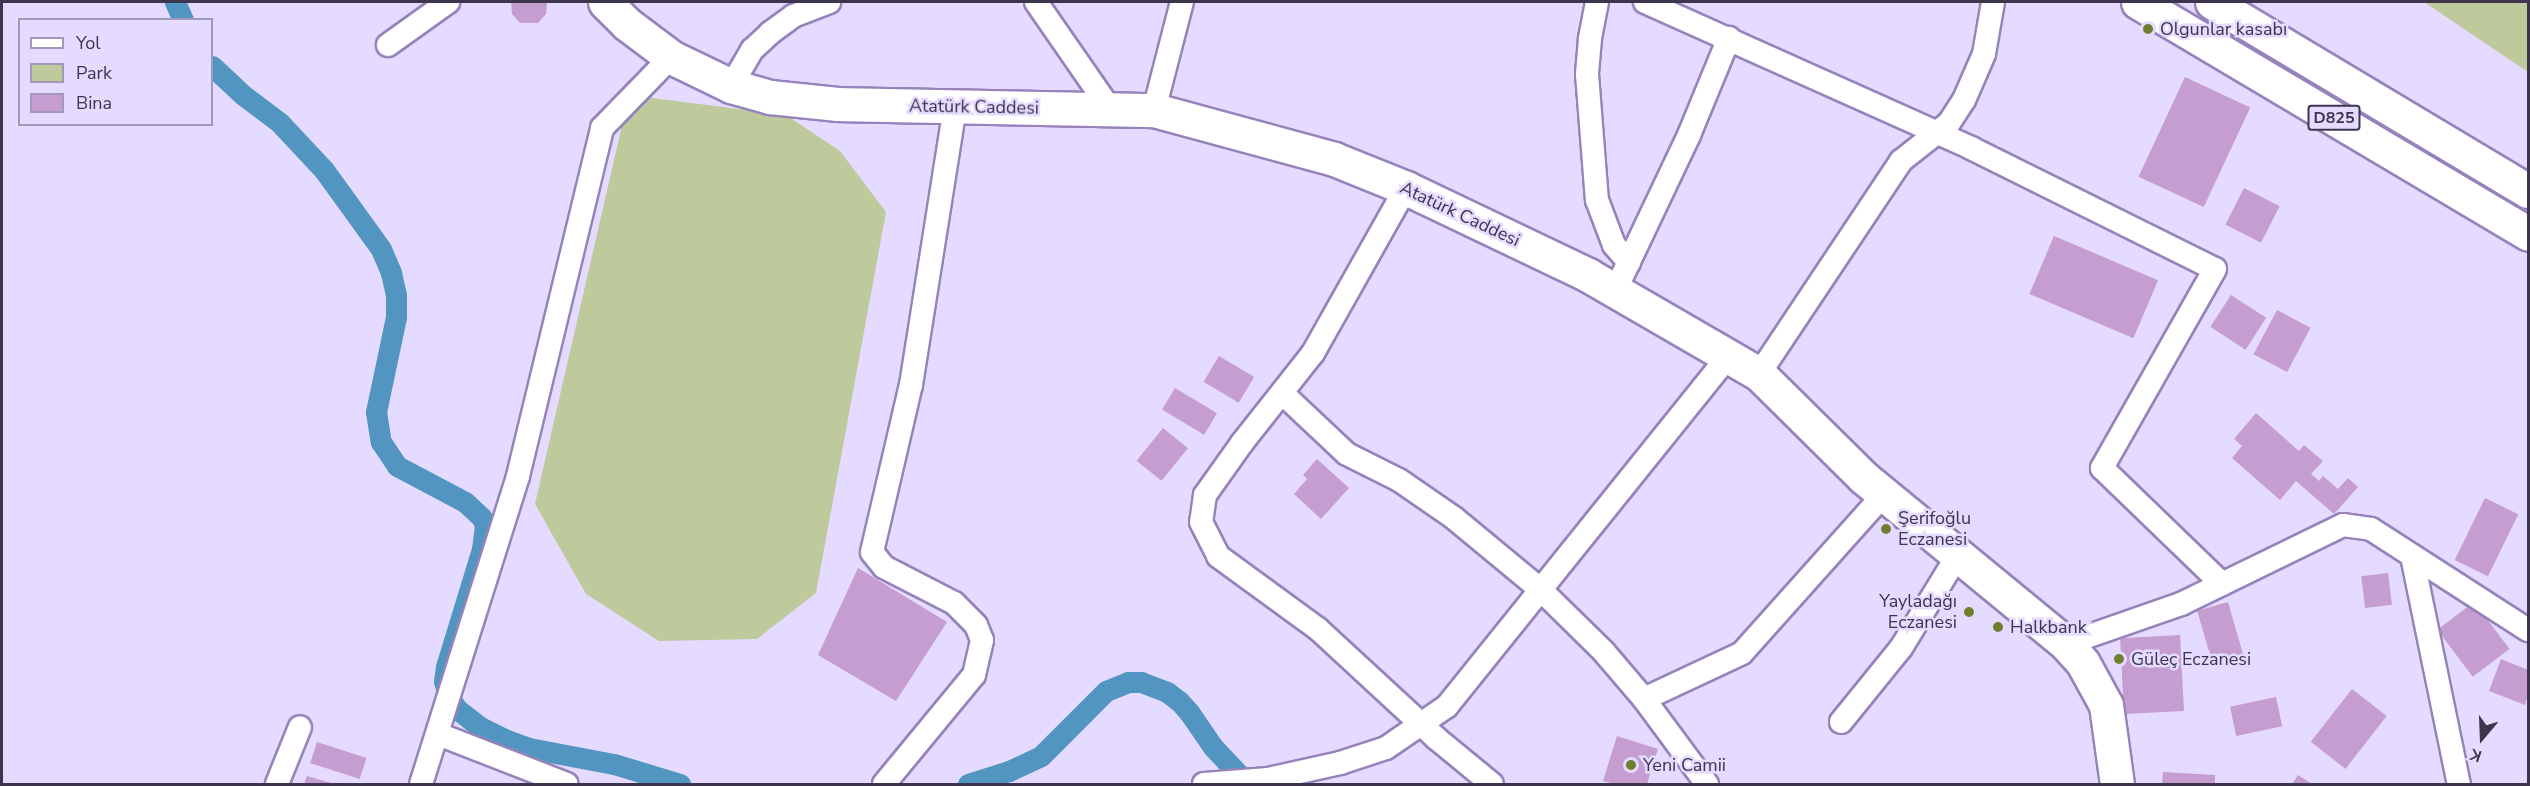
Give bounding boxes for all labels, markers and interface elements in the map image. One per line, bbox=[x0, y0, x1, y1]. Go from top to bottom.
legend bbox=[18, 18, 213, 126]
place label: Olgunlar kasabı bbox=[2160, 18, 2287, 40]
marker: Olgunlar kasabı bbox=[2141, 22, 2155, 36]
text: Yol bbox=[76, 31, 101, 55]
text: Park bbox=[76, 61, 112, 85]
text: Bina bbox=[76, 91, 112, 115]
street label: Atatürk Caddesi bbox=[909, 95, 1039, 119]
road number: D825 bbox=[2307, 105, 2361, 131]
street label: Atatürk Caddesi bbox=[1397, 177, 1523, 251]
place label: Şerifoğlu Eczanesi bbox=[1898, 508, 1971, 550]
marker: Şerifoğlu Eczanesi bbox=[1879, 522, 1893, 536]
place label: Yayladağı Eczanesi bbox=[1879, 591, 1957, 634]
marker: Yayladağı Eczanesi bbox=[1962, 605, 1976, 619]
place label: Halkbank bbox=[2010, 616, 2087, 638]
marker: Halkbank bbox=[1991, 620, 2005, 634]
place label: Güleç Eczanesi bbox=[2131, 648, 2251, 670]
marker: Güleç Eczanesi bbox=[2112, 652, 2126, 666]
north arrow bbox=[2452, 708, 2512, 768]
text: K bbox=[2468, 743, 2485, 767]
place label: Yeni Camii bbox=[1643, 754, 1726, 776]
marker: Yeni Camii bbox=[1624, 758, 1638, 772]

